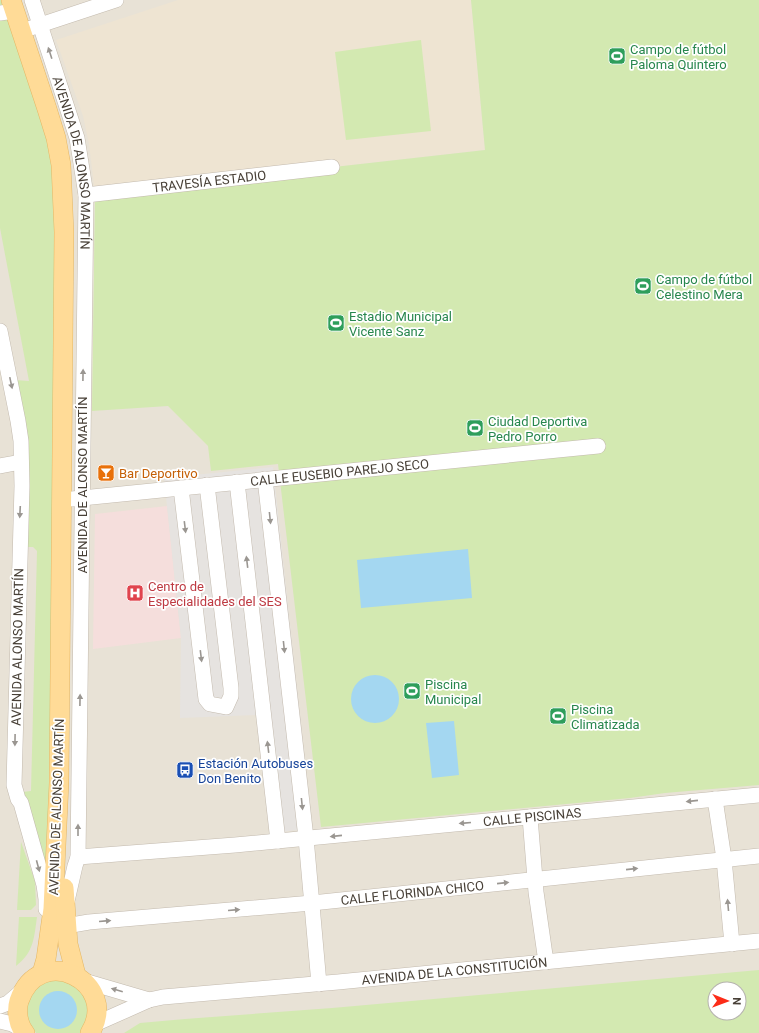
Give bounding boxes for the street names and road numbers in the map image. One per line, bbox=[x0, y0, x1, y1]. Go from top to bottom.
street label: AVENIDA DE ALONSO MARTÍN bbox=[49, 74, 93, 250]
street label: TRAVESÍA ESTADIO bbox=[152, 168, 267, 195]
street label: AVENIDA DE ALONSO MARTÍN bbox=[75, 397, 90, 573]
street label: CALLE EUSEBIO PAREJO SECO bbox=[250, 456, 430, 489]
street label: AVENIDA ALONSO MARTÍN bbox=[9, 568, 26, 726]
street label: AVENIDA DE ALONSO MARTÍN bbox=[46, 718, 67, 896]
street label: CALLE PISCINAS bbox=[482, 805, 582, 829]
street label: CALLE FLORINDA CHICO bbox=[340, 878, 485, 908]
street label: AVENIDA DE LA CONSTITUCIÓN bbox=[361, 955, 548, 988]

